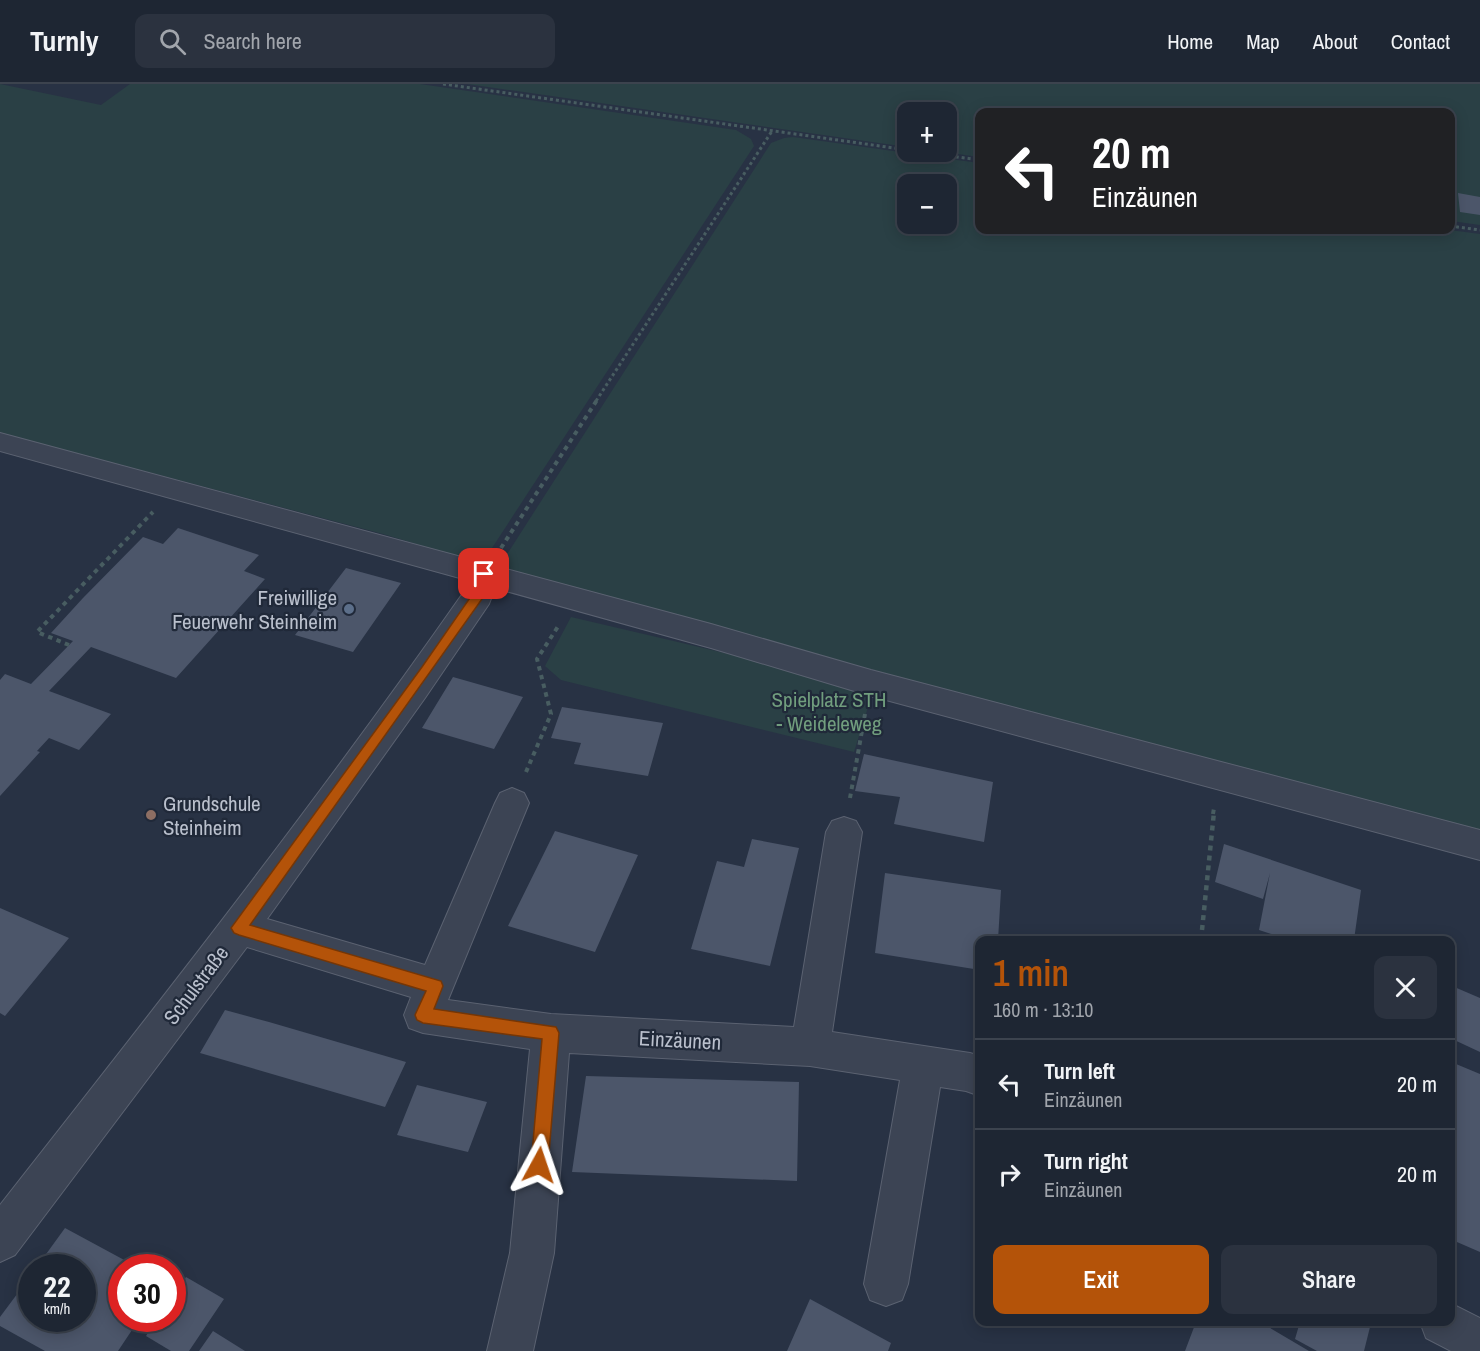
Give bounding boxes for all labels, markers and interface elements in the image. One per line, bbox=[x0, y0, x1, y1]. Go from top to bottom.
search box bbox=[135, 14, 555, 68]
text: Turnly bbox=[30, 22, 99, 60]
icon: search bbox=[156, 25, 189, 58]
text: Search here bbox=[204, 26, 302, 56]
text: Home bbox=[1167, 27, 1213, 56]
text: Map bbox=[1246, 27, 1280, 56]
text: About bbox=[1313, 27, 1358, 56]
text: Contact bbox=[1391, 27, 1450, 56]
map controls bbox=[897, 102, 957, 234]
button: + bbox=[897, 102, 957, 162]
text: 20 m bbox=[1092, 125, 1171, 181]
icon: left bbox=[993, 132, 1071, 210]
button: − bbox=[897, 174, 957, 234]
text: Einzäunen bbox=[1092, 179, 1198, 215]
pin bbox=[458, 548, 509, 599]
icon: arrive bbox=[467, 557, 500, 590]
place label: Freiwillige Feuerwehr Steinheim bbox=[172, 583, 337, 636]
marker: Freiwillige Feuerwehr Steinheim bbox=[342, 602, 356, 616]
park label: Spielplatz STH - Weideleweg bbox=[772, 685, 886, 738]
place label: Grundschule Steinheim bbox=[163, 789, 261, 842]
marker: Grundschule Steinheim bbox=[144, 808, 158, 822]
street label: Schulstraße bbox=[157, 940, 235, 1030]
text: 1 min bbox=[993, 949, 1069, 997]
button: close bbox=[1374, 956, 1437, 1019]
text: 160 m · 13:10 bbox=[993, 996, 1093, 1023]
street label: Einzäunen bbox=[638, 1023, 722, 1057]
text: Turn left bbox=[1044, 1056, 1115, 1086]
icon: left bbox=[993, 1068, 1026, 1101]
text: 20 m bbox=[1397, 1069, 1437, 1099]
text: Einzäunen bbox=[1044, 1086, 1122, 1113]
position arrow bbox=[507, 1133, 571, 1197]
text: Turn right bbox=[1044, 1146, 1128, 1176]
icon: right bbox=[993, 1158, 1026, 1191]
text: 20 m bbox=[1397, 1159, 1437, 1189]
text: Einzäunen bbox=[1044, 1176, 1122, 1203]
button: Exit bbox=[993, 1245, 1209, 1314]
button: Share bbox=[1221, 1245, 1437, 1314]
speed limit sign: 30 bbox=[108, 1254, 186, 1332]
text: 22 bbox=[43, 1266, 71, 1306]
text: km/h bbox=[44, 1298, 70, 1319]

